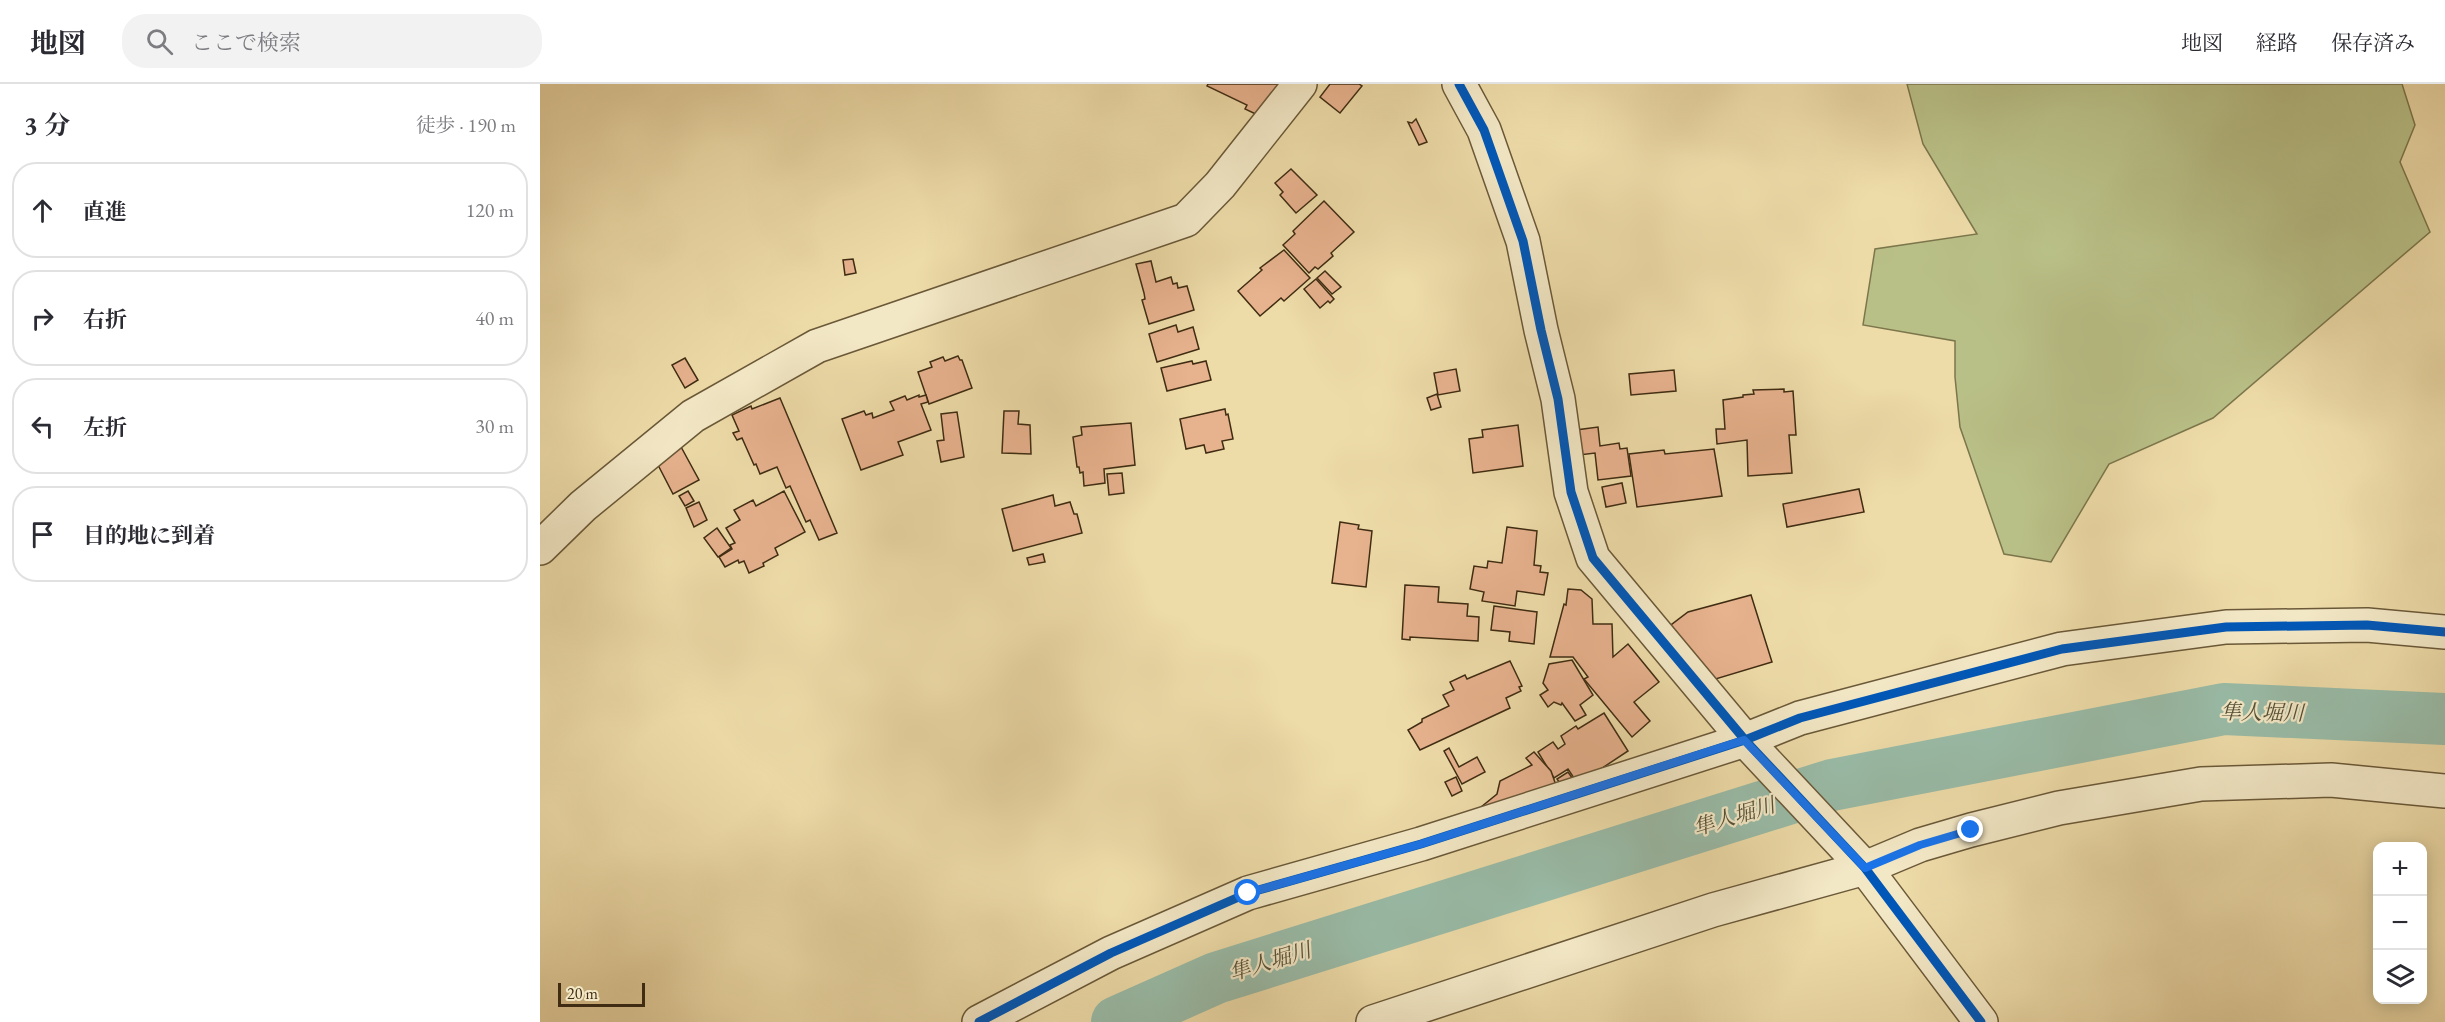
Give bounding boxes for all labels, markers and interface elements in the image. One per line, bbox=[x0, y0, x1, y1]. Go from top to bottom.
search box bbox=[122, 14, 542, 68]
text: 地図 bbox=[30, 25, 86, 61]
icon: search bbox=[143, 25, 176, 58]
text: ここで検索 bbox=[191, 28, 301, 57]
text: 地図 bbox=[2181, 29, 2223, 56]
text: 経路 bbox=[2256, 29, 2298, 56]
text: 保存済み bbox=[2331, 29, 2415, 56]
text: 3 分 bbox=[24, 108, 70, 142]
text: 徒歩 · 190 m bbox=[416, 112, 516, 138]
icon: ahead bbox=[26, 194, 59, 227]
text: 直進 bbox=[83, 197, 127, 226]
text: 120 m bbox=[466, 197, 514, 223]
icon: right bbox=[26, 302, 59, 335]
text: 右折 bbox=[83, 305, 127, 334]
text: 40 m bbox=[475, 305, 514, 331]
icon: left bbox=[26, 410, 59, 443]
text: 左折 bbox=[83, 413, 127, 442]
text: 30 m bbox=[475, 413, 514, 439]
icon: arrive bbox=[26, 518, 59, 551]
text: 目的地に到着 bbox=[83, 521, 215, 550]
water label: 隼人堀川 bbox=[2220, 698, 2306, 726]
water label: 隼人堀川 bbox=[1690, 790, 1780, 841]
route end bbox=[1957, 816, 1983, 842]
map controls bbox=[2373, 842, 2427, 1004]
button: + bbox=[2373, 842, 2427, 896]
route start bbox=[1234, 879, 1260, 905]
button: − bbox=[2373, 896, 2427, 950]
water label: 隼人堀川 bbox=[1226, 935, 1316, 986]
button: layers bbox=[2373, 950, 2427, 1004]
scale bar bbox=[558, 980, 645, 1008]
text: 20 m bbox=[567, 983, 598, 1004]

